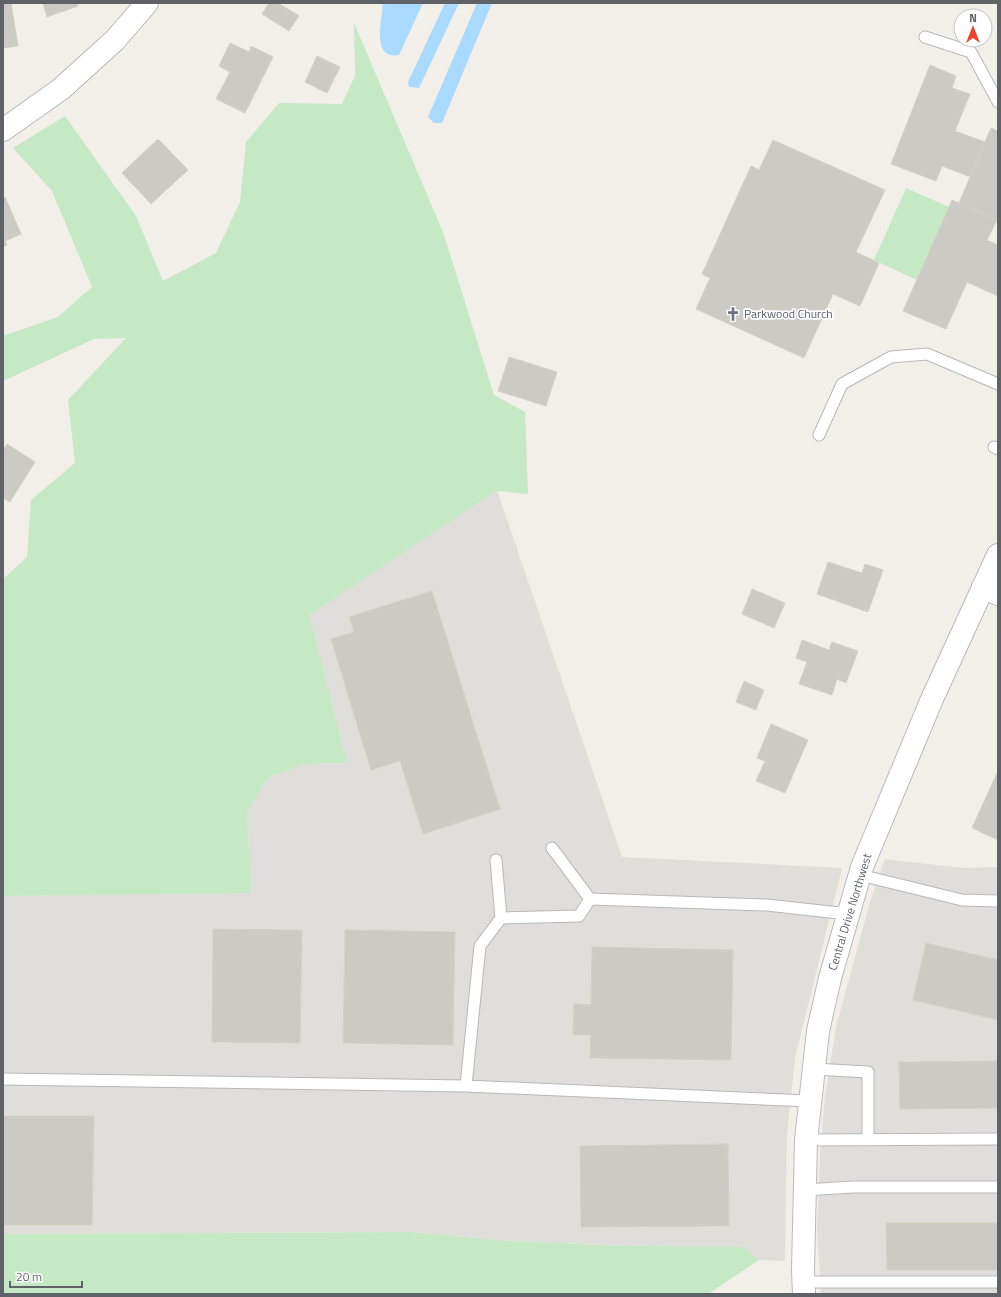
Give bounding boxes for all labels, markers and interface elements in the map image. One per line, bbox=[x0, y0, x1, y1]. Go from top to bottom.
north arrow bbox=[953, 8, 993, 48]
text: N bbox=[969, 10, 977, 26]
place label: Parkwood Church bbox=[744, 304, 833, 323]
church icon: Parkwood Church bbox=[725, 306, 741, 322]
street label: Central Drive Northwest bbox=[823, 850, 877, 973]
scale bar bbox=[10, 1263, 82, 1289]
text: 20 m bbox=[16, 1267, 42, 1286]

